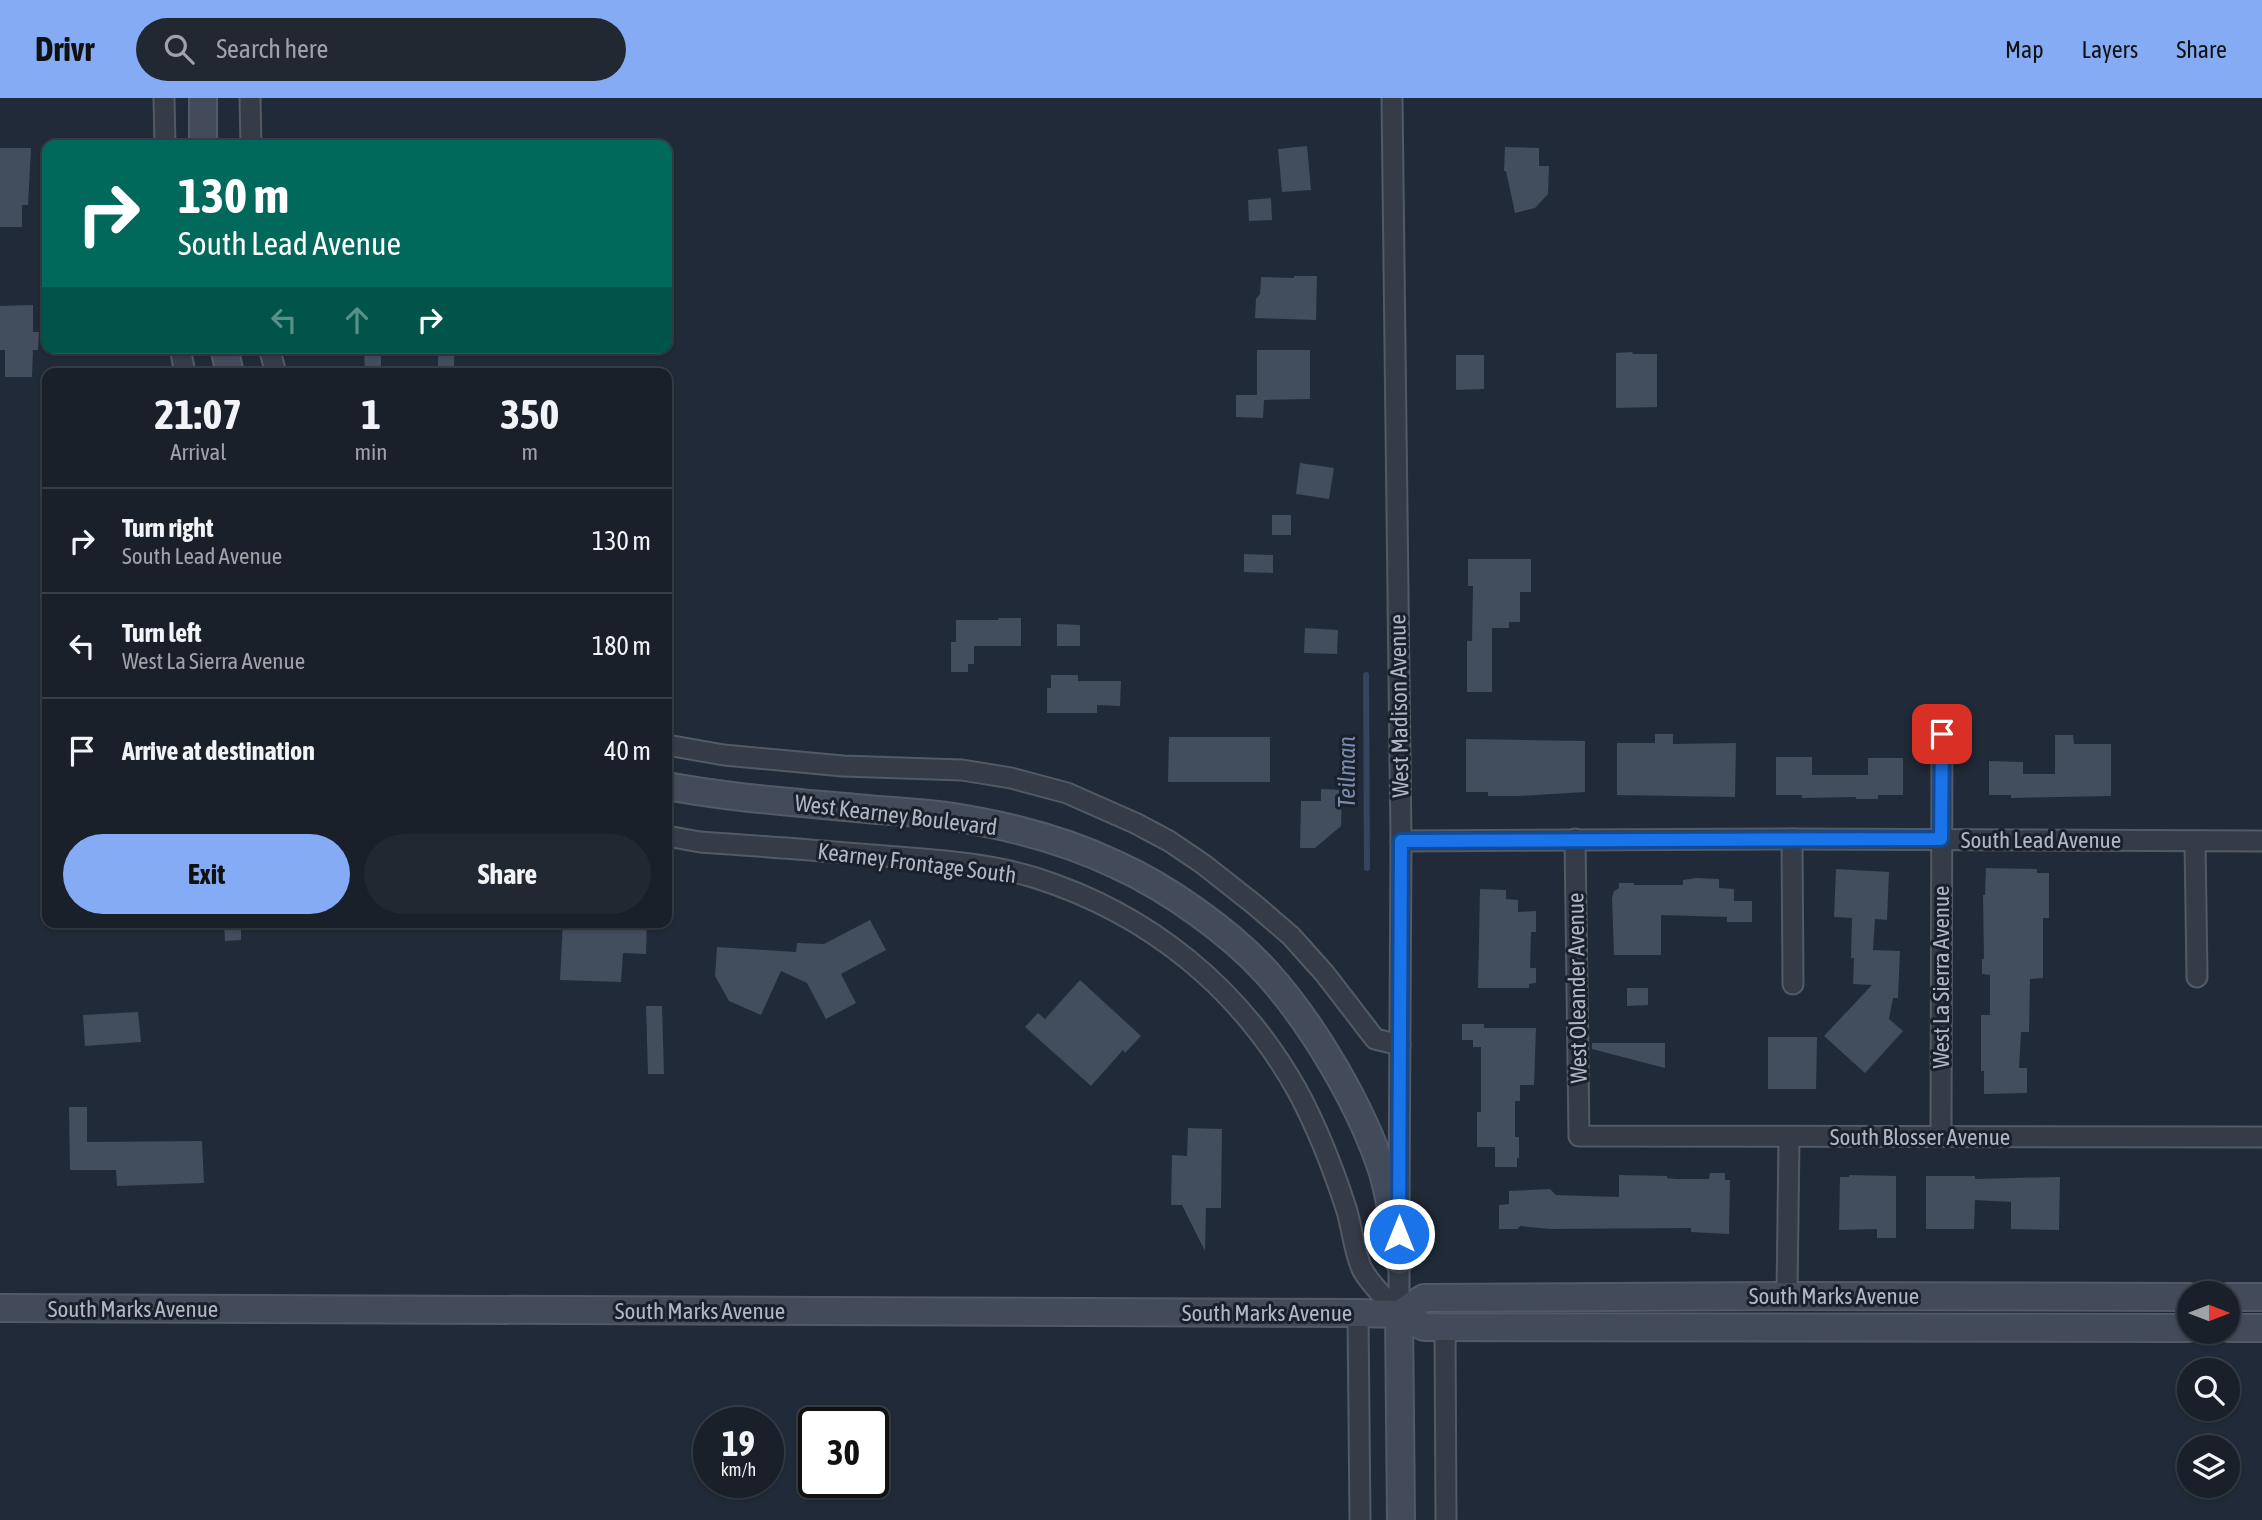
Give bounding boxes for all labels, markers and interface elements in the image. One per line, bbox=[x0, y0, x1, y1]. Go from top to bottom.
search box bbox=[136, 18, 626, 81]
text: Drivr bbox=[35, 30, 94, 68]
icon: search bbox=[160, 30, 198, 68]
text: Search here bbox=[216, 34, 328, 64]
text: Map bbox=[2005, 36, 2044, 63]
text: Layers bbox=[2082, 36, 2138, 63]
text: Share bbox=[2176, 36, 2227, 63]
text: 130 m bbox=[178, 167, 289, 223]
icon: right bbox=[63, 168, 154, 259]
text: South Lead Avenue bbox=[178, 225, 401, 262]
icon: left bbox=[265, 301, 303, 339]
icon: ahead bbox=[338, 301, 376, 339]
icon: right bbox=[411, 301, 449, 339]
text: 21:07 bbox=[155, 390, 242, 438]
text: 1 bbox=[361, 390, 381, 438]
text: 350 bbox=[500, 390, 559, 438]
text: Arrival bbox=[170, 439, 226, 465]
text: min bbox=[355, 439, 388, 465]
text: m bbox=[521, 439, 538, 465]
text: Turn right bbox=[122, 513, 213, 543]
icon: right bbox=[63, 522, 101, 560]
text: 130 m bbox=[592, 526, 651, 556]
text: South Lead Avenue bbox=[122, 543, 282, 569]
street label: West Madison Avenue bbox=[1384, 614, 1414, 798]
text: Turn left bbox=[122, 618, 202, 648]
icon: left bbox=[63, 627, 101, 665]
text: 180 m bbox=[592, 631, 651, 661]
text: West La Sierra Avenue bbox=[122, 648, 305, 674]
pin bbox=[1912, 704, 1972, 764]
icon: arrive bbox=[1923, 715, 1961, 753]
icon: arrive bbox=[63, 732, 101, 770]
text: Arrive at destination bbox=[122, 736, 315, 766]
text: 40 m bbox=[604, 736, 651, 766]
water label: Teilman bbox=[1333, 736, 1360, 808]
street label: West Kearney Boulevard bbox=[793, 790, 999, 840]
street label: South Lead Avenue bbox=[1961, 827, 2121, 853]
button: Exit bbox=[63, 834, 350, 914]
button: Share bbox=[364, 834, 651, 914]
street label: Kearney Frontage South bbox=[816, 838, 1018, 888]
street label: West La Sierra Avenue bbox=[1928, 885, 1954, 1069]
street label: West Oleander Avenue bbox=[1562, 892, 1592, 1084]
street label: South Blosser Avenue bbox=[1830, 1124, 2010, 1150]
position arrow bbox=[1362, 1197, 1436, 1271]
north arrow bbox=[2177, 1281, 2240, 1344]
map controls bbox=[2177, 1281, 2240, 1498]
street label: South Marks Avenue bbox=[1749, 1283, 1919, 1309]
street label: South Marks Avenue bbox=[48, 1296, 218, 1322]
street label: South Marks Avenue bbox=[615, 1298, 785, 1324]
street label: South Marks Avenue bbox=[1182, 1300, 1352, 1326]
button: search bbox=[2177, 1358, 2240, 1421]
speed limit sign: 30 bbox=[798, 1407, 889, 1498]
text: 19 bbox=[722, 1423, 755, 1463]
button: layers bbox=[2177, 1435, 2240, 1498]
text: km/h bbox=[721, 1459, 756, 1480]

